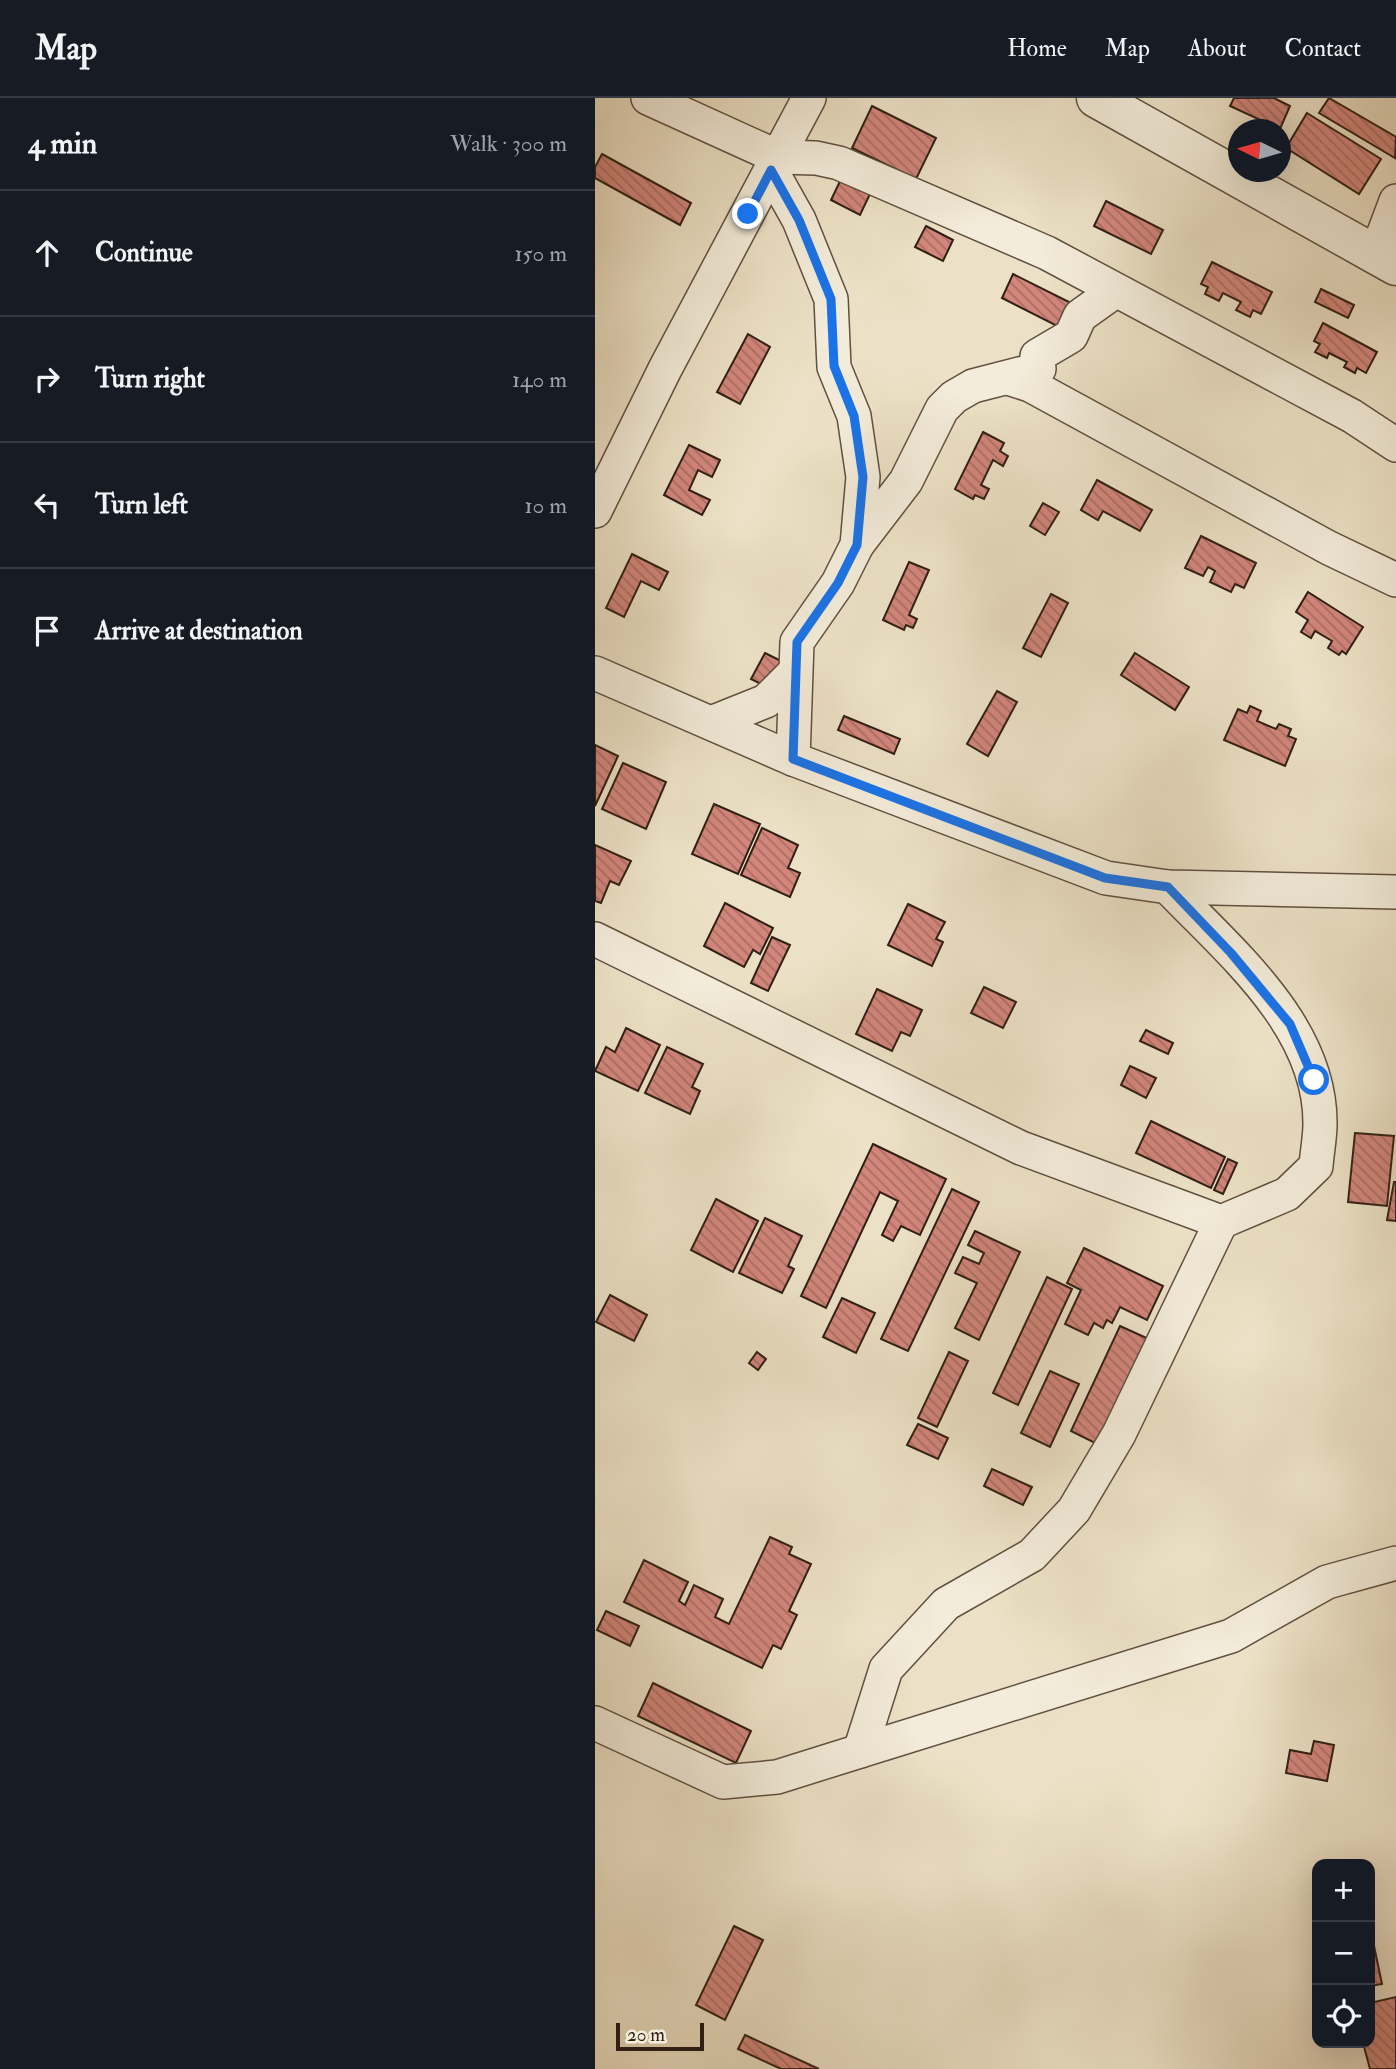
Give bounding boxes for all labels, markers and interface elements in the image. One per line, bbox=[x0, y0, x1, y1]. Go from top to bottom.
text: Map bbox=[35, 28, 97, 69]
text: Home bbox=[1007, 33, 1067, 64]
text: Map bbox=[1105, 33, 1150, 64]
text: About bbox=[1188, 33, 1247, 64]
text: Contact bbox=[1285, 33, 1361, 64]
north arrow bbox=[1228, 119, 1291, 182]
text: 4 min bbox=[28, 125, 97, 162]
text: Walk · 300 m bbox=[450, 129, 567, 158]
route end bbox=[732, 198, 763, 229]
icon: ahead bbox=[28, 234, 66, 272]
text: Continue bbox=[95, 237, 193, 269]
text: 150 m bbox=[514, 239, 567, 268]
icon: right bbox=[28, 360, 66, 398]
text: Turn right bbox=[95, 363, 205, 395]
text: 140 m bbox=[512, 365, 567, 394]
icon: left bbox=[28, 486, 66, 524]
text: Turn left bbox=[95, 489, 188, 521]
text: 10 m bbox=[524, 491, 567, 520]
icon: arrive bbox=[28, 612, 66, 650]
text: Arrive at destination bbox=[95, 615, 303, 647]
route start bbox=[1298, 1064, 1329, 1095]
map controls bbox=[1312, 1859, 1375, 2048]
button: + bbox=[1312, 1859, 1375, 1922]
button: − bbox=[1312, 1922, 1375, 1985]
button: locate bbox=[1312, 1985, 1375, 2048]
scale bar bbox=[616, 2020, 703, 2052]
text: 20 m bbox=[627, 2023, 665, 2047]

